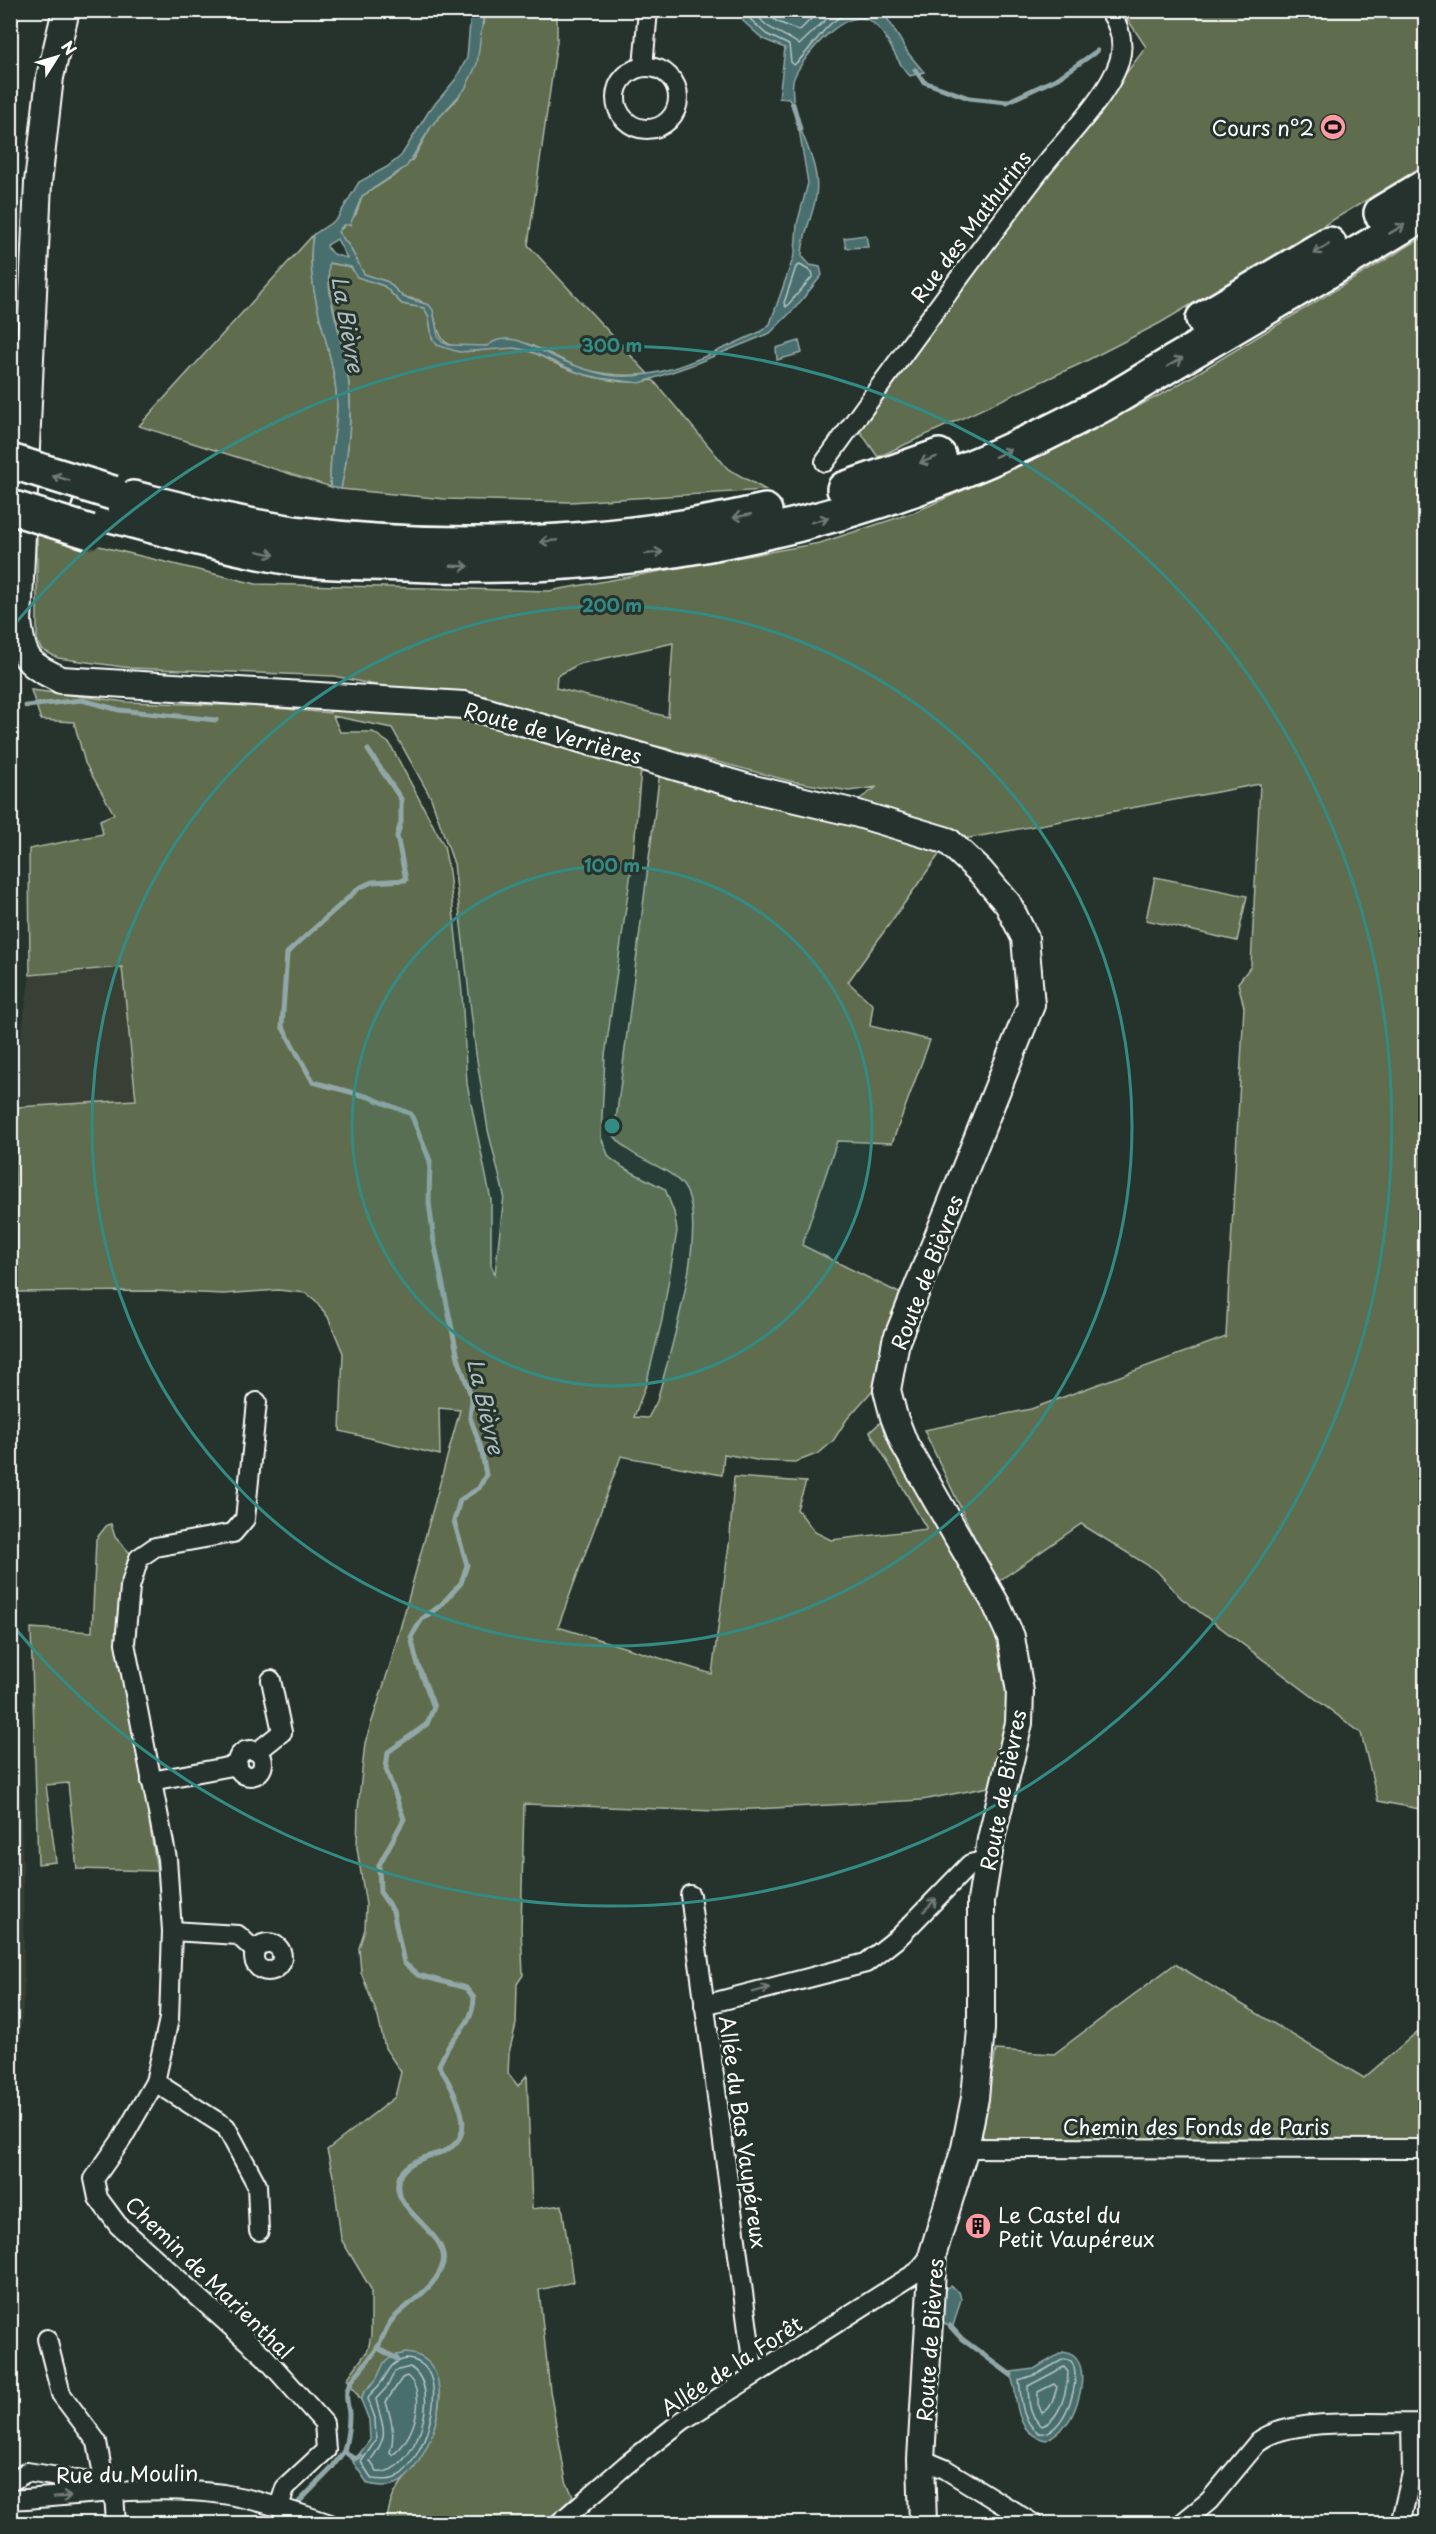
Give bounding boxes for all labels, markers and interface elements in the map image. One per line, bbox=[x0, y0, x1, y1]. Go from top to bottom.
north arrow bbox=[27, 27, 87, 87]
text: N bbox=[56, 35, 83, 60]
place label: Cours n°2 bbox=[1212, 111, 1314, 143]
sports icon: Cours n°2 bbox=[1318, 112, 1348, 142]
street label: Rue des Mathurins bbox=[902, 143, 1038, 309]
one-way arrow bbox=[1388, 223, 1405, 235]
one-way arrow bbox=[1313, 243, 1330, 255]
water label: La Bièvre bbox=[324, 273, 374, 376]
text: 300 m bbox=[582, 331, 642, 358]
one-way arrow bbox=[1166, 355, 1183, 367]
one-way arrow bbox=[994, 447, 1012, 458]
one-way arrow bbox=[920, 455, 938, 466]
one-way arrow bbox=[52, 472, 71, 483]
one-way arrow bbox=[733, 511, 752, 522]
one-way arrow bbox=[810, 513, 829, 525]
one-way arrow bbox=[539, 536, 559, 547]
one-way arrow bbox=[255, 548, 275, 559]
one-way arrow bbox=[644, 548, 664, 559]
one-way arrow bbox=[449, 560, 469, 572]
text: 200 m bbox=[582, 591, 642, 618]
street label: Route de Verrières bbox=[460, 693, 646, 771]
text: 100 m bbox=[584, 851, 640, 878]
centre of rings bbox=[602, 1116, 622, 1136]
street label: Route de Bièvres bbox=[882, 1190, 970, 1354]
water label: La Bièvre bbox=[460, 1355, 514, 1458]
street label: Route de Bièvres bbox=[971, 1707, 1033, 1873]
one-way arrow bbox=[922, 1898, 937, 1913]
one-way arrow bbox=[751, 1984, 770, 1996]
street label: Allée du Bas Vaupéreux bbox=[712, 2014, 776, 2250]
street label: Chemin des Fonds de Paris bbox=[1063, 2110, 1329, 2142]
street label: Chemin de Marienthal bbox=[119, 2188, 301, 2366]
place label: Le Castel du Petit Vaupéreux bbox=[998, 2198, 1154, 2254]
building icon: Le Castel du Petit Vaupéreux bbox=[963, 2211, 993, 2241]
street label: Route de Bièvres bbox=[907, 2257, 951, 2423]
street label: Allée de la Forêt bbox=[654, 2307, 808, 2423]
street label: Rue du Moulin bbox=[56, 2456, 198, 2490]
one-way arrow bbox=[52, 2491, 72, 2502]

